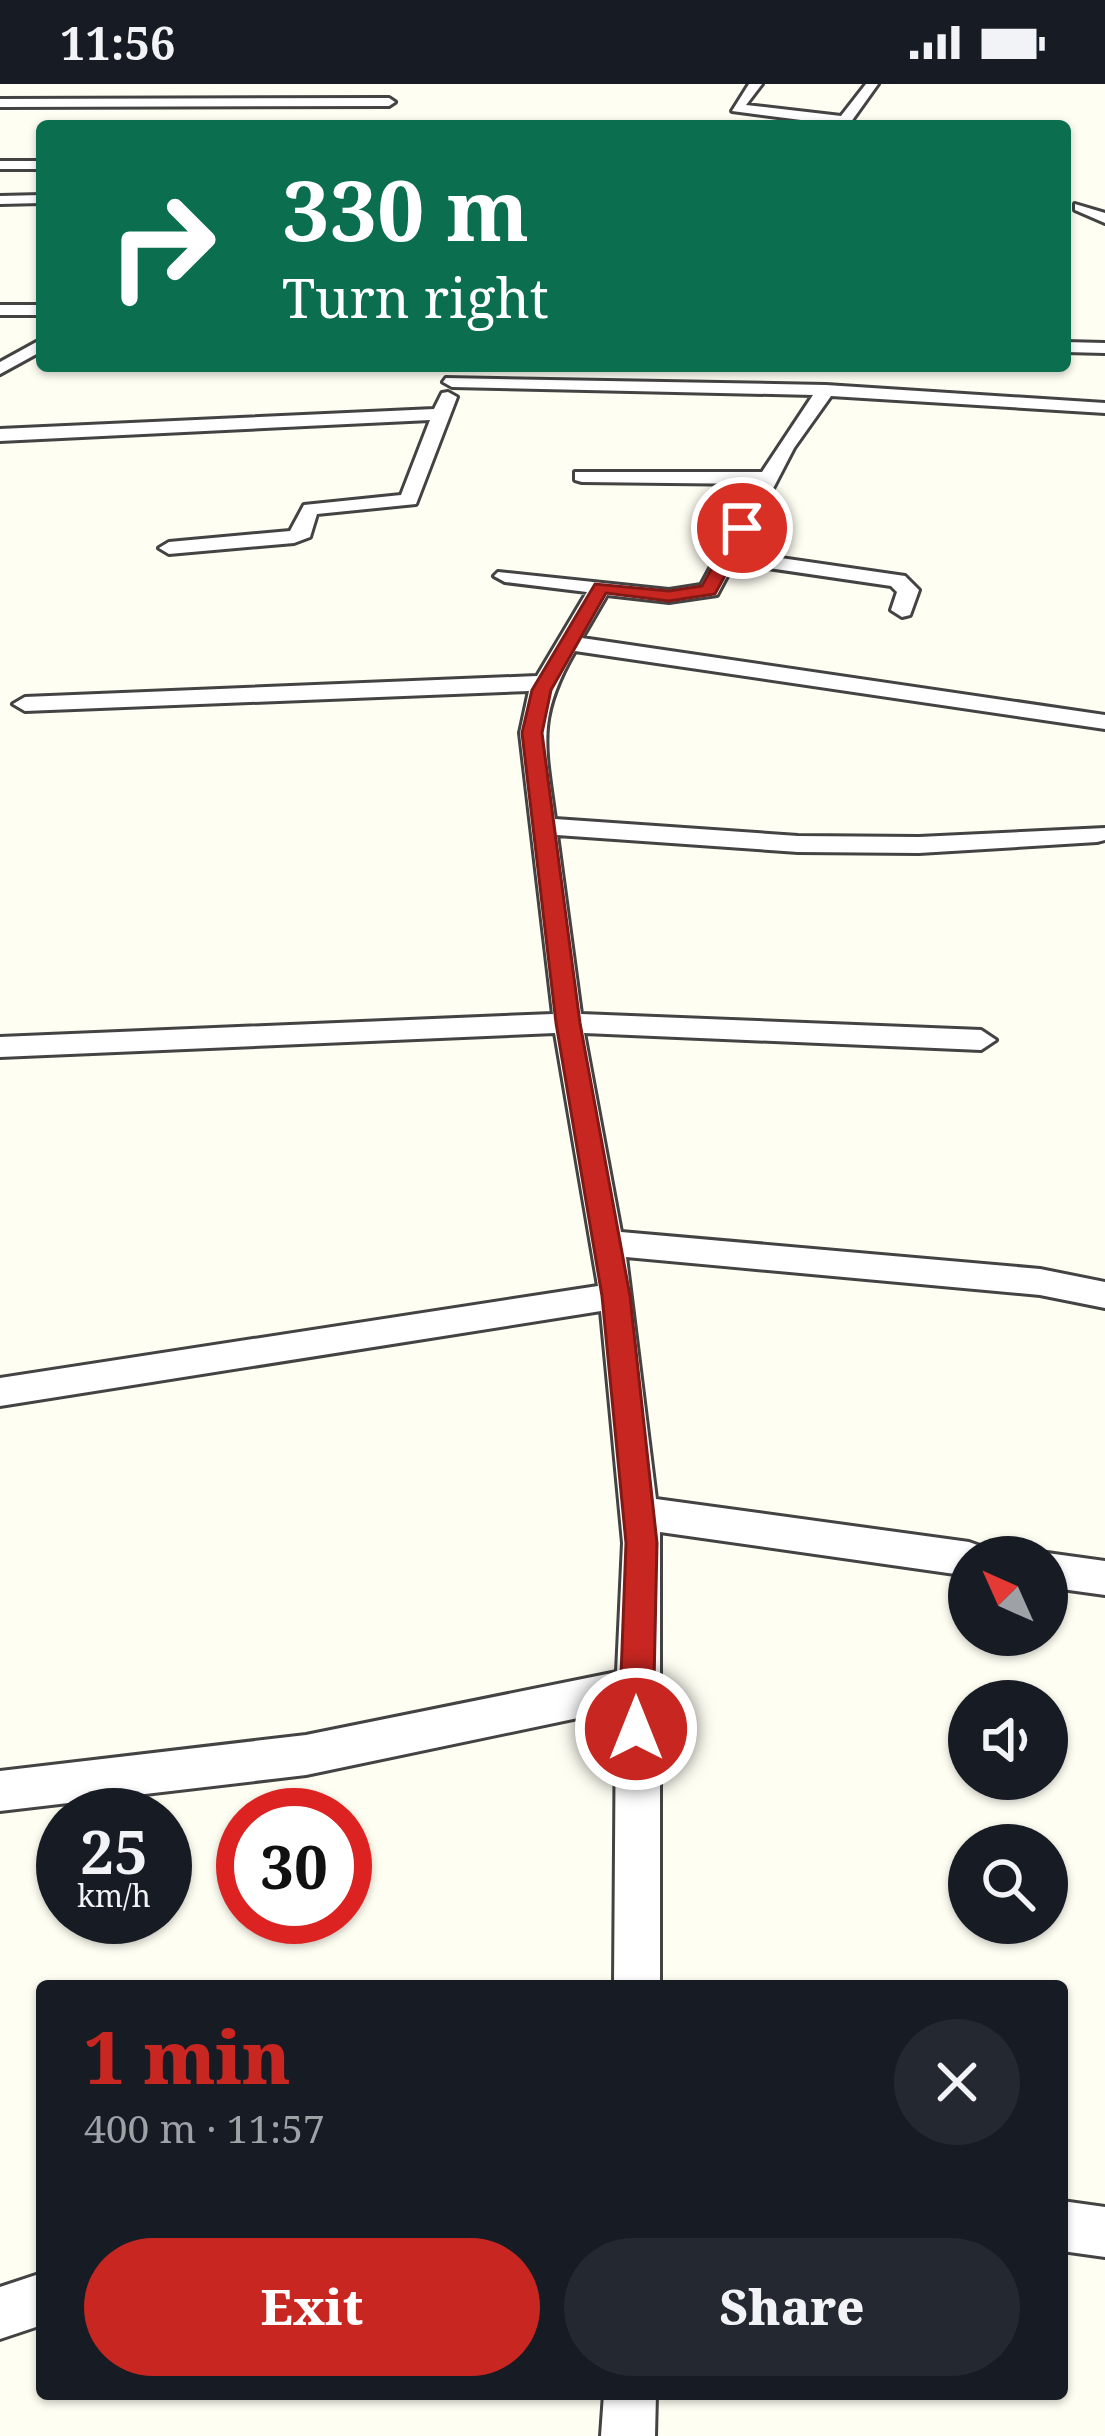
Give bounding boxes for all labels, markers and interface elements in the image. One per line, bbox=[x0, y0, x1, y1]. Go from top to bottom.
text: 11:56 bbox=[60, 12, 175, 73]
text: 330 m bbox=[282, 151, 529, 266]
icon: right bbox=[84, 168, 240, 324]
text: Turn right bbox=[282, 260, 549, 334]
pin bbox=[691, 477, 793, 579]
icon: arrive bbox=[709, 495, 775, 561]
north arrow bbox=[948, 1536, 1068, 1656]
map controls bbox=[948, 1536, 1068, 1944]
position arrow bbox=[573, 1666, 699, 1792]
button: sound bbox=[948, 1680, 1068, 1800]
speed limit sign: 30 bbox=[216, 1788, 372, 1944]
text: 25 bbox=[80, 1810, 148, 1892]
button: search bbox=[948, 1824, 1068, 1944]
text: km/h bbox=[77, 1875, 151, 1916]
text: 1 min bbox=[84, 2007, 291, 2105]
button: close bbox=[894, 2019, 1020, 2145]
text: 400 m · 11:57 bbox=[84, 2101, 325, 2154]
button: Exit bbox=[84, 2238, 540, 2376]
button: Share bbox=[564, 2238, 1020, 2376]

